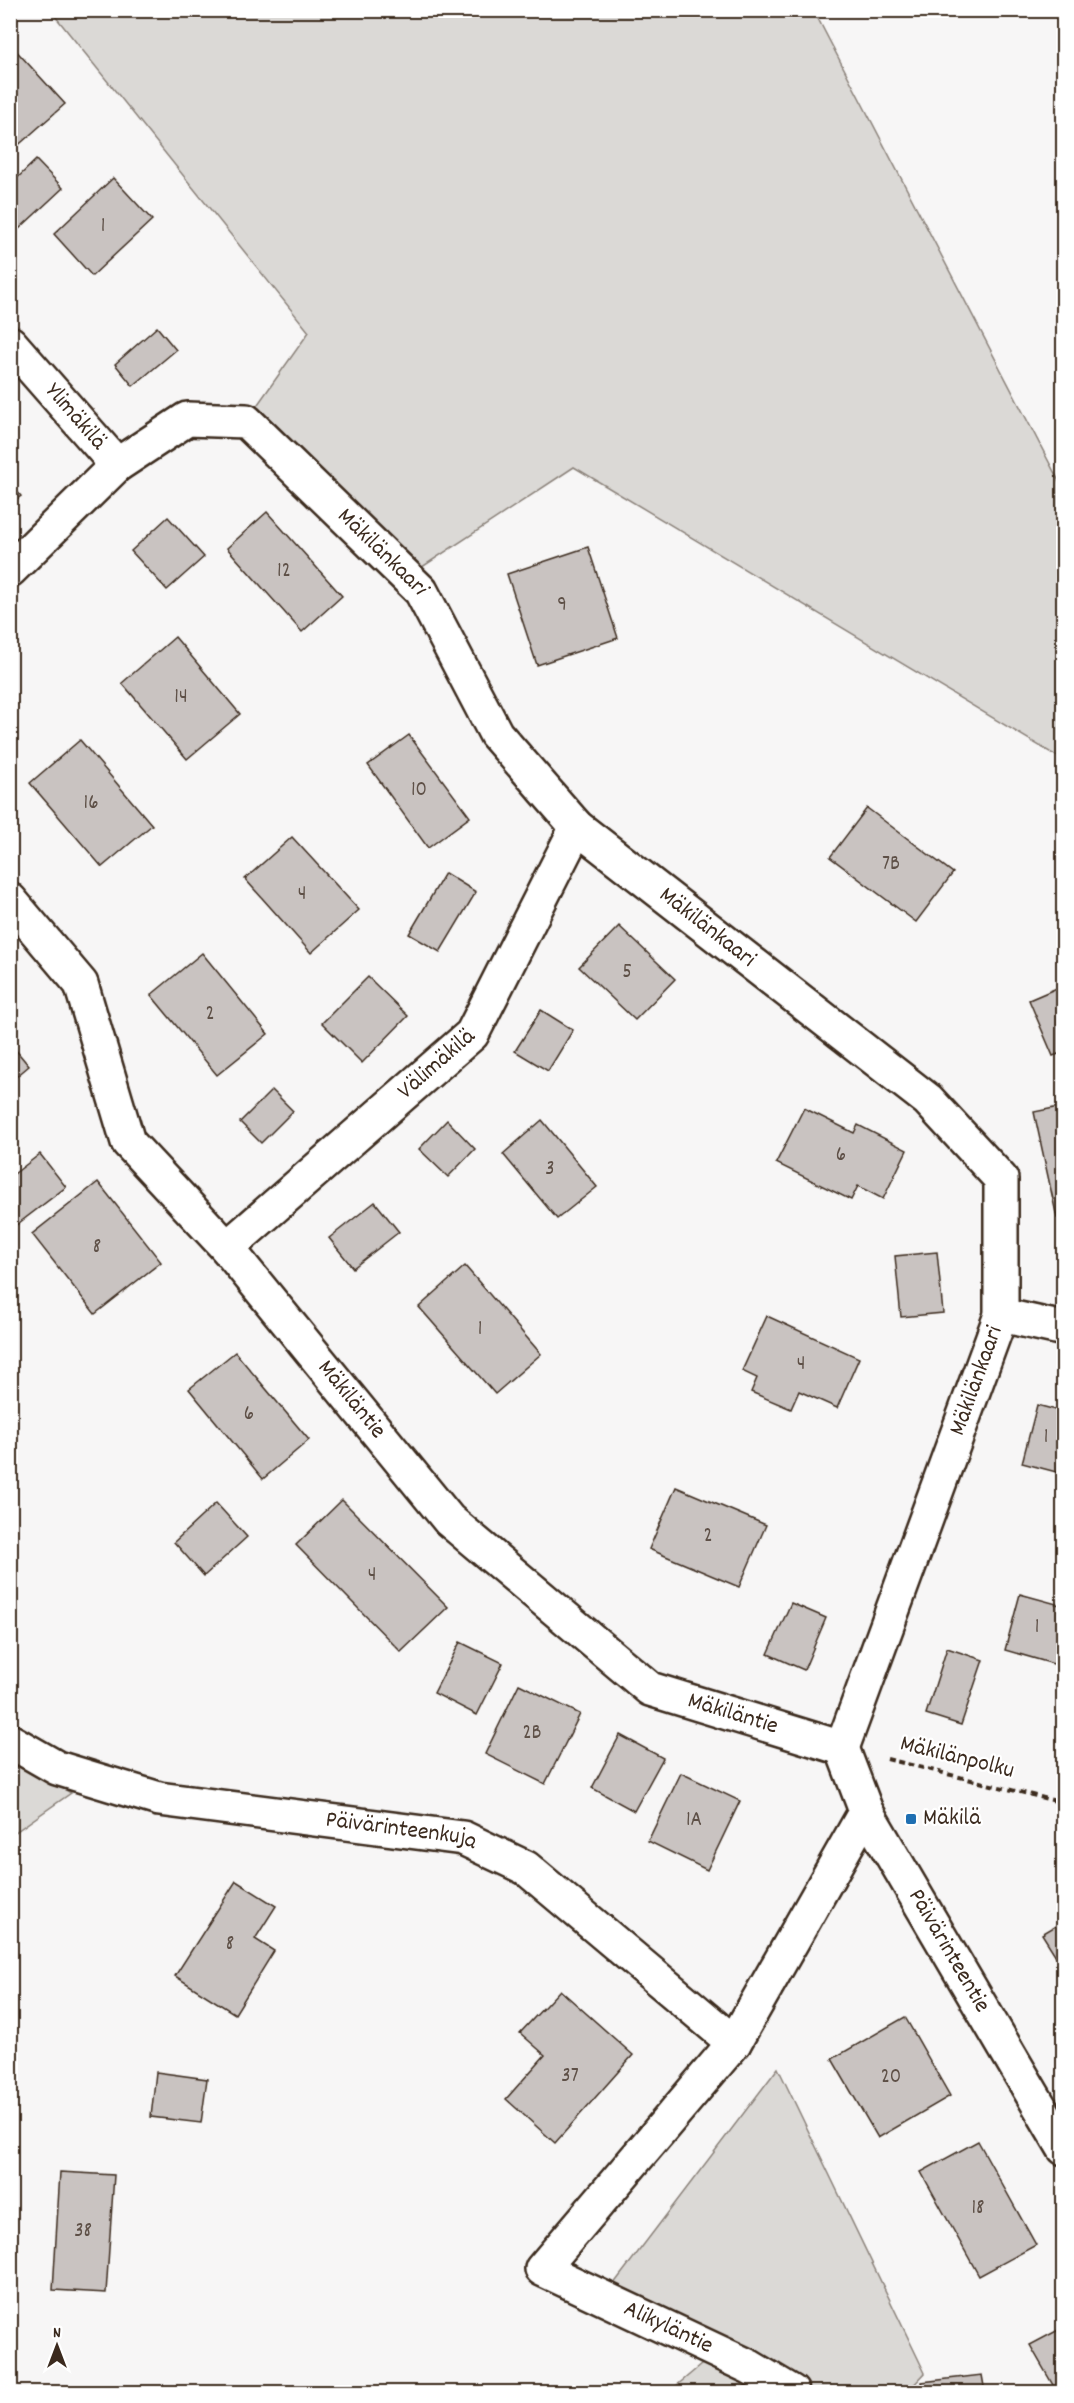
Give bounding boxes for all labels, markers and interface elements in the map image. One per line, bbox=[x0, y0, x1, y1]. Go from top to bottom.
house number: 1 bbox=[101, 212, 105, 242]
street label: Ylimäkilä bbox=[36, 376, 114, 458]
street label: Mäkilänkaari bbox=[329, 501, 437, 602]
house number: 12 bbox=[277, 557, 291, 587]
house number: 9 bbox=[557, 591, 567, 621]
house number: 14 bbox=[174, 683, 188, 713]
house number: 10 bbox=[411, 776, 427, 806]
house number: 16 bbox=[84, 789, 98, 819]
house number: 7B bbox=[882, 850, 900, 880]
street label: Mäkilänkaari bbox=[651, 879, 763, 977]
house number: 4 bbox=[298, 880, 306, 910]
house number: 5 bbox=[622, 958, 632, 988]
house number: 2 bbox=[205, 1000, 215, 1030]
street label: Välimäkilä bbox=[391, 1021, 484, 1108]
house number: 6 bbox=[836, 1141, 846, 1171]
house number: 3 bbox=[545, 1155, 555, 1185]
house number: 8 bbox=[93, 1233, 101, 1263]
house number: 1 bbox=[478, 1315, 482, 1345]
street label: Mäkilänkaari bbox=[941, 1321, 1013, 1441]
house number: 4 bbox=[797, 1350, 805, 1380]
street label: Mäkiläntie bbox=[308, 1353, 394, 1447]
house number: 6 bbox=[244, 1400, 254, 1430]
house number: 1 bbox=[1044, 1423, 1048, 1453]
house number: 2 bbox=[703, 1522, 713, 1552]
house number: 4 bbox=[368, 1561, 376, 1591]
house number: 1 bbox=[1035, 1613, 1039, 1643]
street label: Mäkiläntie bbox=[683, 1684, 782, 1744]
house number: 2B bbox=[522, 1719, 542, 1749]
street label: Mäkilänpolku bbox=[896, 1727, 1018, 1789]
place label: Mäkilä bbox=[923, 1802, 981, 1836]
street label: Päivärinteenkuja bbox=[323, 1804, 484, 1860]
house number: 1A bbox=[686, 1806, 702, 1836]
marker: Mäkilä bbox=[904, 1812, 918, 1826]
street label: Päivärinteentie bbox=[899, 1883, 998, 2020]
house number: 8 bbox=[226, 1930, 234, 1960]
house number: 37 bbox=[561, 2062, 579, 2092]
house number: 20 bbox=[881, 2063, 901, 2093]
house number: 18 bbox=[971, 2194, 985, 2224]
house number: 38 bbox=[74, 2217, 92, 2247]
street label: Alikyläntie bbox=[618, 2292, 718, 2364]
north arrow bbox=[27, 2316, 87, 2376]
text: N bbox=[53, 2322, 61, 2345]

